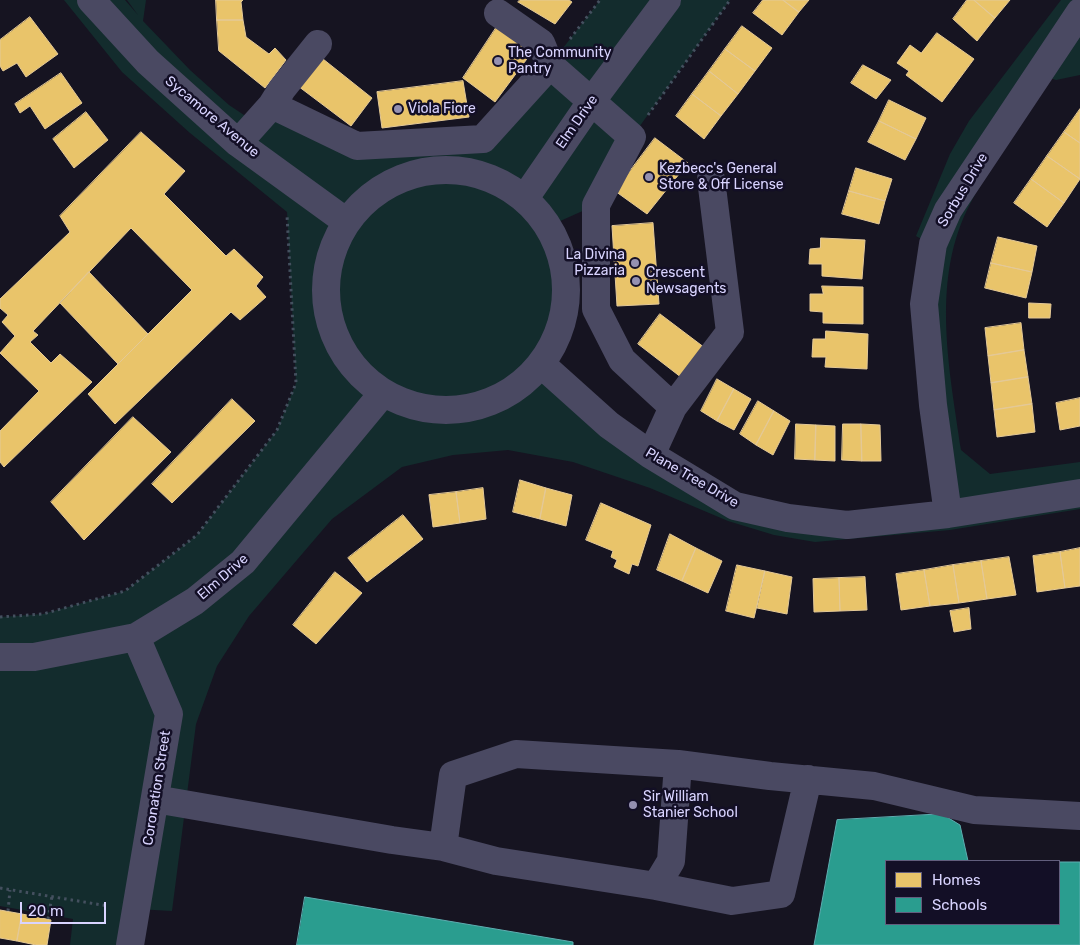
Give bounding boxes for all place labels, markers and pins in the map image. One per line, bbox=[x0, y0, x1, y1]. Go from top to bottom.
place label: The Community Pantry bbox=[508, 45, 611, 78]
marker: The Community Pantry bbox=[492, 55, 504, 67]
place label: Viola Fiore bbox=[408, 101, 476, 117]
marker: Viola Fiore bbox=[392, 103, 404, 115]
place label: Kezbecc's General Store & Off License bbox=[659, 161, 784, 193]
marker: Kezbecc's General Store & Off License bbox=[643, 171, 655, 183]
place label: La Divina Pizzaria bbox=[566, 247, 625, 280]
marker: La Divina Pizzaria bbox=[629, 257, 641, 269]
place label: Crescent Newsagents bbox=[646, 265, 726, 298]
marker: Crescent Newsagents bbox=[630, 275, 642, 287]
place label: Sir William Stanier School bbox=[643, 789, 738, 822]
marker: Sir William Stanier School bbox=[627, 799, 639, 811]

